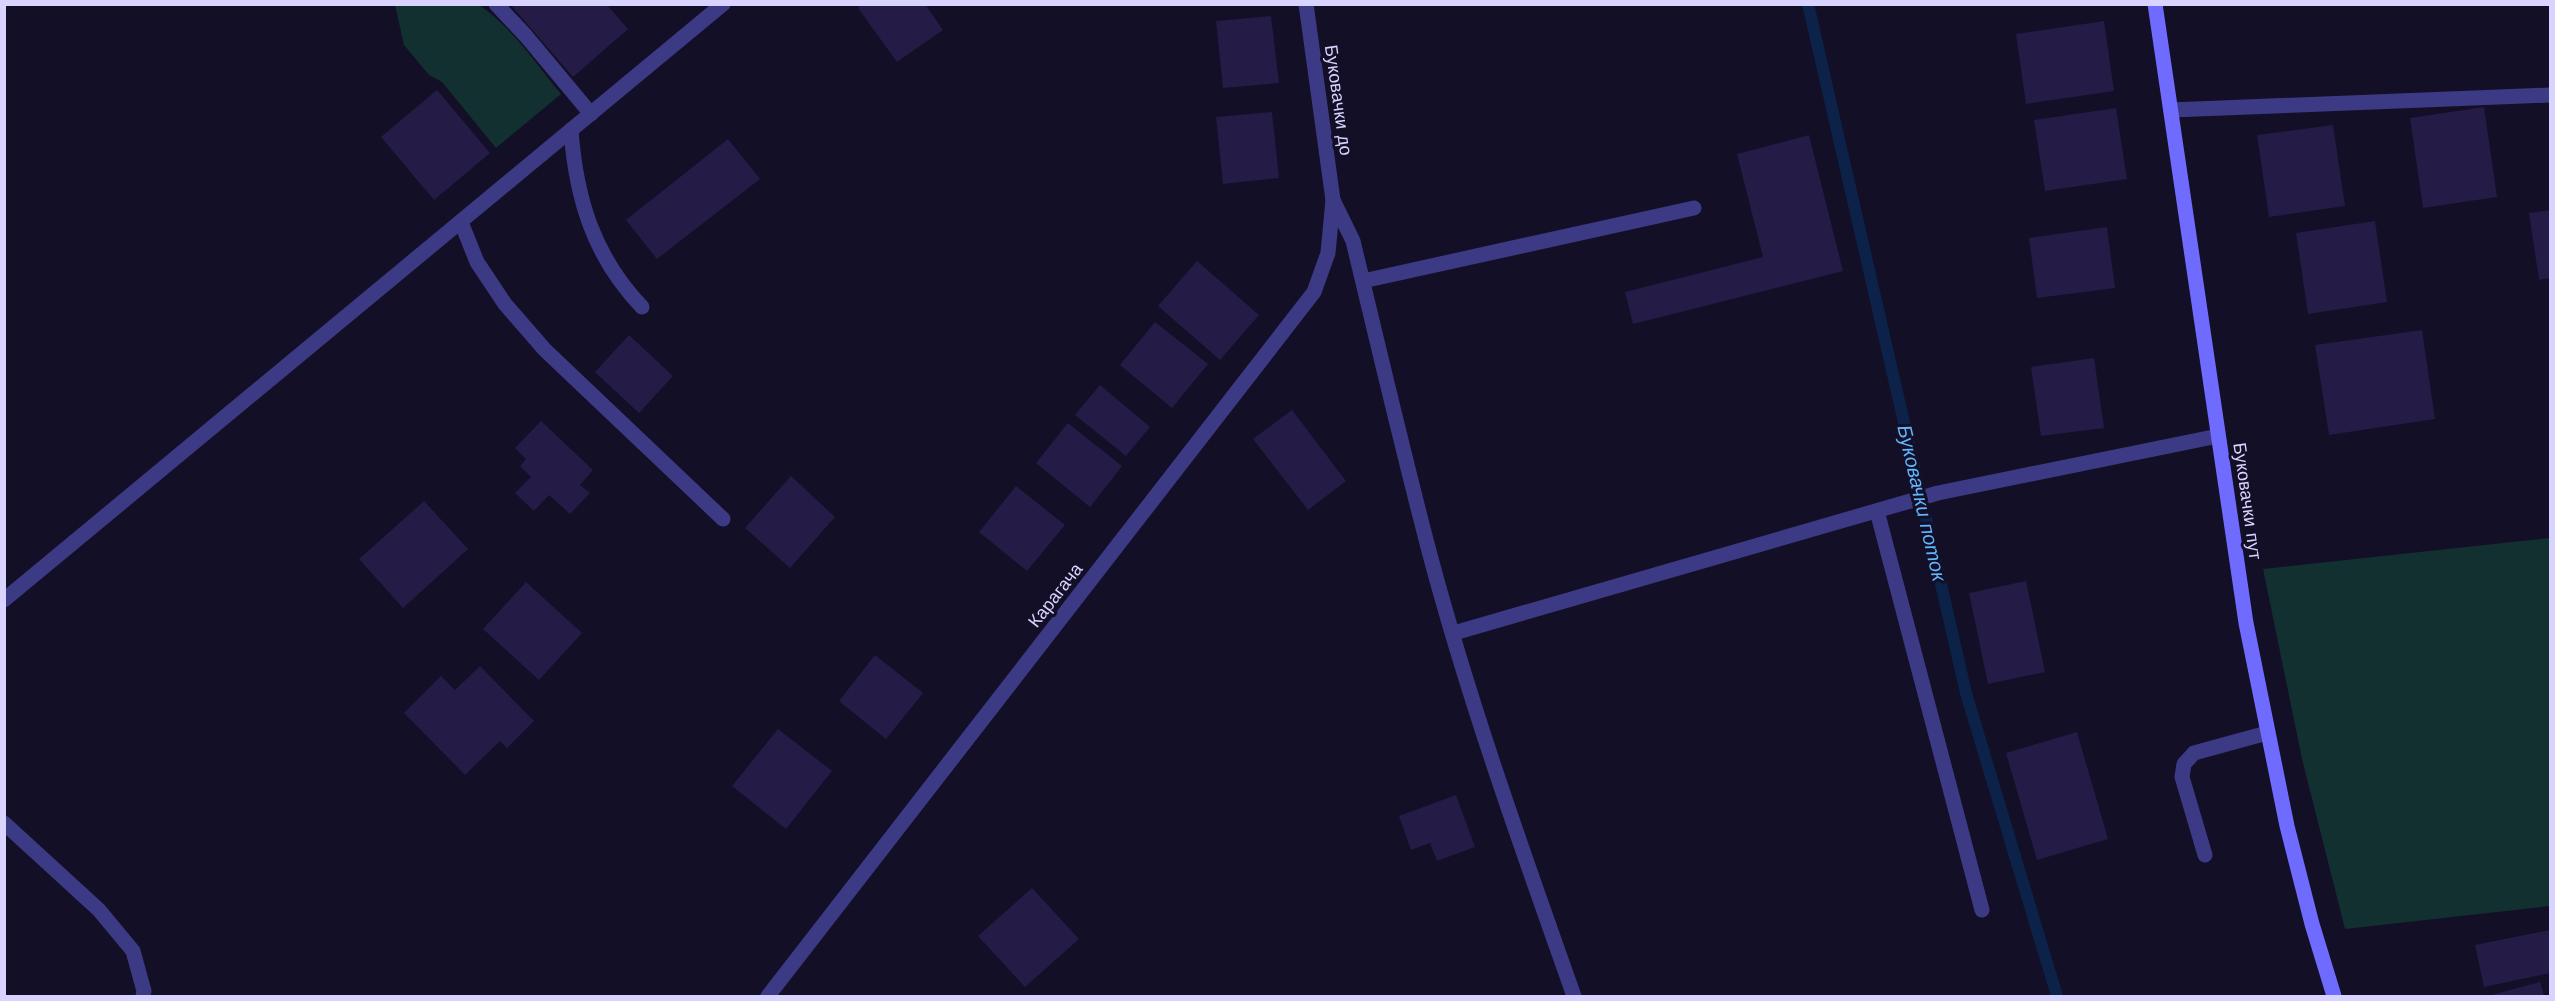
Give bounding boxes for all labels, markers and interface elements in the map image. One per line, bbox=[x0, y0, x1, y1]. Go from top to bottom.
street label: Буковачки до bbox=[1321, 43, 1357, 157]
water label: Буковачки поток bbox=[1892, 422, 1952, 585]
street label: Буковачки пут bbox=[2229, 441, 2267, 561]
street label: Карагача bbox=[1023, 558, 1087, 631]

